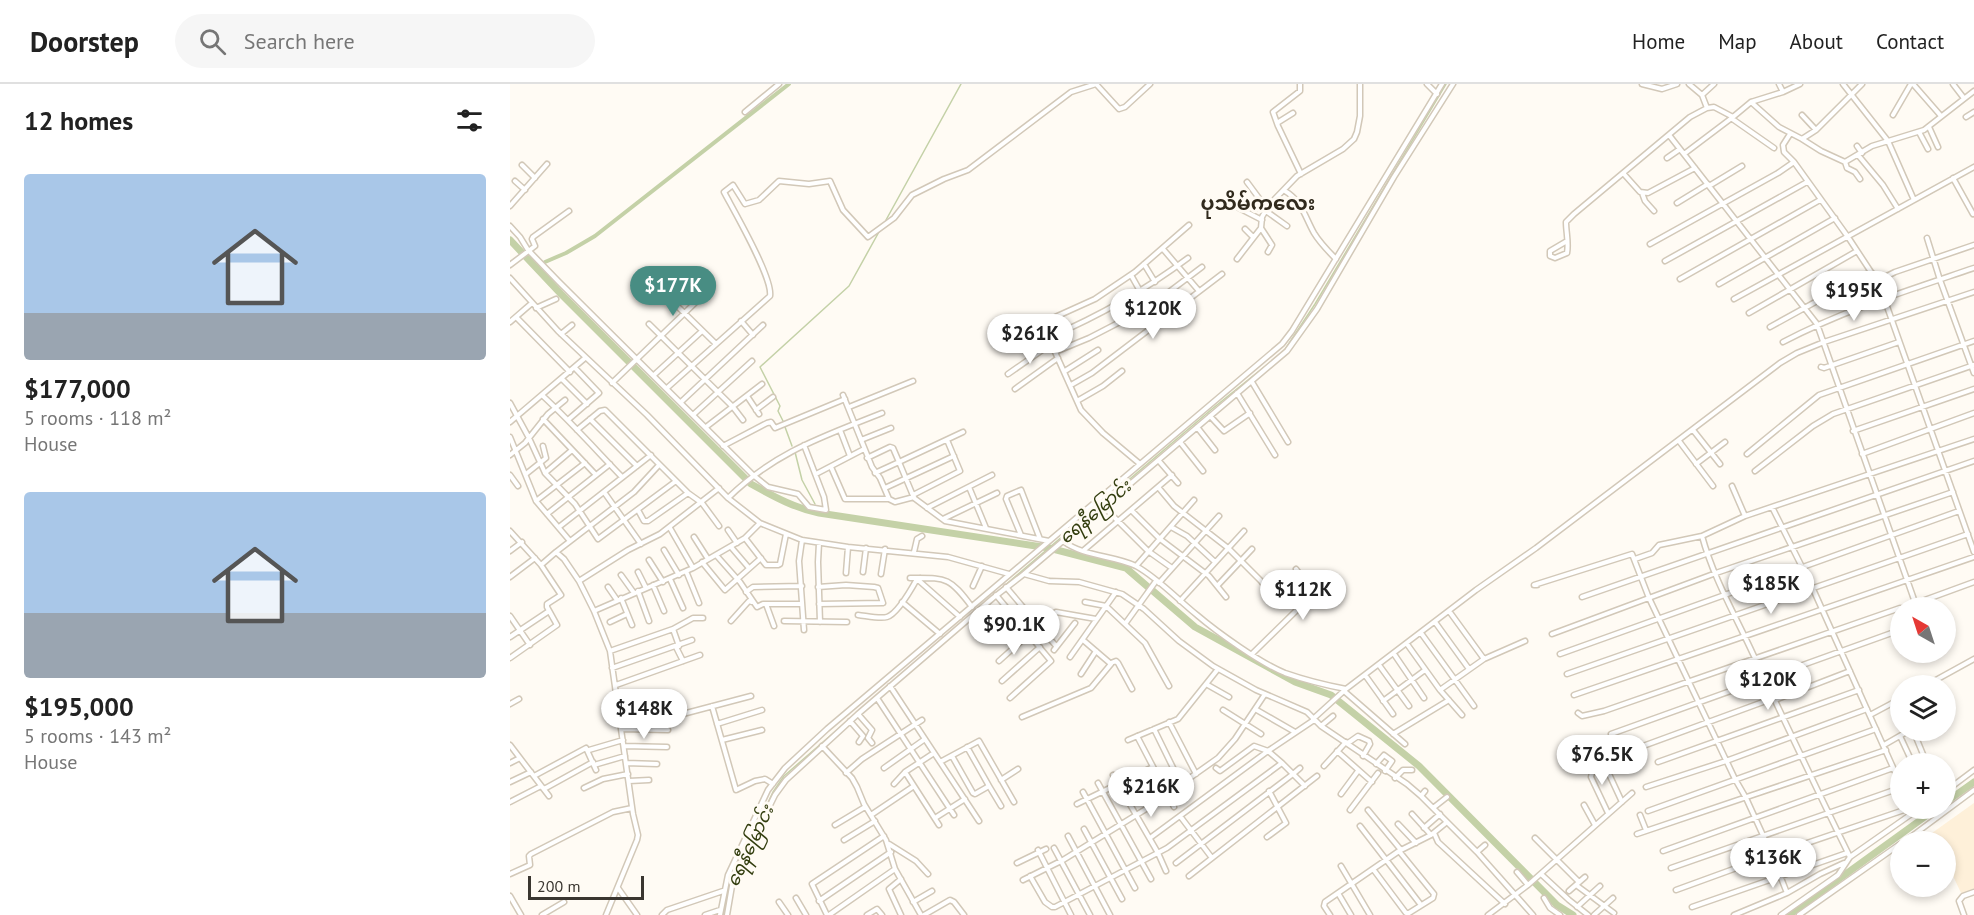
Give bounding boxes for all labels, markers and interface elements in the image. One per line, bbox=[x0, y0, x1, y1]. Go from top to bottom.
search box bbox=[175, 14, 595, 68]
text: Doorstep bbox=[30, 23, 139, 60]
icon: search bbox=[196, 25, 229, 58]
text: Search here bbox=[244, 27, 355, 55]
text: Home bbox=[1632, 28, 1685, 55]
text: Map bbox=[1718, 28, 1757, 55]
text: About bbox=[1790, 28, 1843, 55]
text: Contact bbox=[1876, 28, 1944, 55]
text: 12 homes bbox=[24, 104, 133, 137]
icon: filters bbox=[453, 104, 486, 137]
district label: ပုသိမ်ကလေး bbox=[1201, 190, 1315, 219]
icon: home bbox=[201, 213, 309, 321]
pin: $177K bbox=[631, 266, 715, 317]
pin: $195K bbox=[1812, 271, 1896, 322]
text: $177K bbox=[644, 272, 702, 298]
text: $195K bbox=[1825, 277, 1883, 303]
pin: $120K bbox=[1111, 289, 1195, 340]
text: $120K bbox=[1124, 295, 1182, 321]
pin: $261K bbox=[988, 314, 1072, 365]
text: $261K bbox=[1001, 320, 1059, 346]
text: $177,000 bbox=[24, 372, 131, 405]
text: 5 rooms · 118 m² bbox=[24, 405, 171, 431]
text: House bbox=[24, 431, 78, 457]
water label: ရေနီမြောင်း bbox=[1053, 473, 1139, 552]
icon: home bbox=[201, 531, 309, 639]
pin: $185K bbox=[1729, 564, 1813, 615]
pin: $112K bbox=[1261, 570, 1345, 621]
text: $185K bbox=[1742, 570, 1800, 596]
text: $112K bbox=[1274, 576, 1332, 602]
north arrow bbox=[1890, 597, 1956, 663]
map controls bbox=[1890, 597, 1956, 897]
pin: $90.1K bbox=[965, 605, 1063, 656]
text: $90.1K bbox=[983, 611, 1045, 637]
pin: $120K bbox=[1726, 660, 1810, 711]
text: $120K bbox=[1739, 666, 1797, 692]
button: layers bbox=[1890, 675, 1956, 741]
pin: $148K bbox=[602, 689, 686, 740]
text: $195,000 bbox=[24, 690, 134, 723]
text: $148K bbox=[615, 695, 673, 721]
text: 5 rooms · 143 m² bbox=[24, 723, 171, 749]
pin: $76.5K bbox=[1553, 735, 1651, 786]
text: $76.5K bbox=[1571, 741, 1633, 767]
text: House bbox=[24, 749, 78, 775]
button: + bbox=[1890, 753, 1956, 819]
pin: $216K bbox=[1109, 767, 1193, 818]
text: $216K bbox=[1122, 773, 1180, 799]
water label: ရေနီမြောင်း bbox=[720, 799, 783, 892]
button: − bbox=[1890, 831, 1956, 897]
pin: $136K bbox=[1731, 838, 1815, 889]
text: $136K bbox=[1744, 844, 1802, 870]
scale bar bbox=[528, 873, 644, 900]
text: 200 m bbox=[537, 876, 580, 896]

